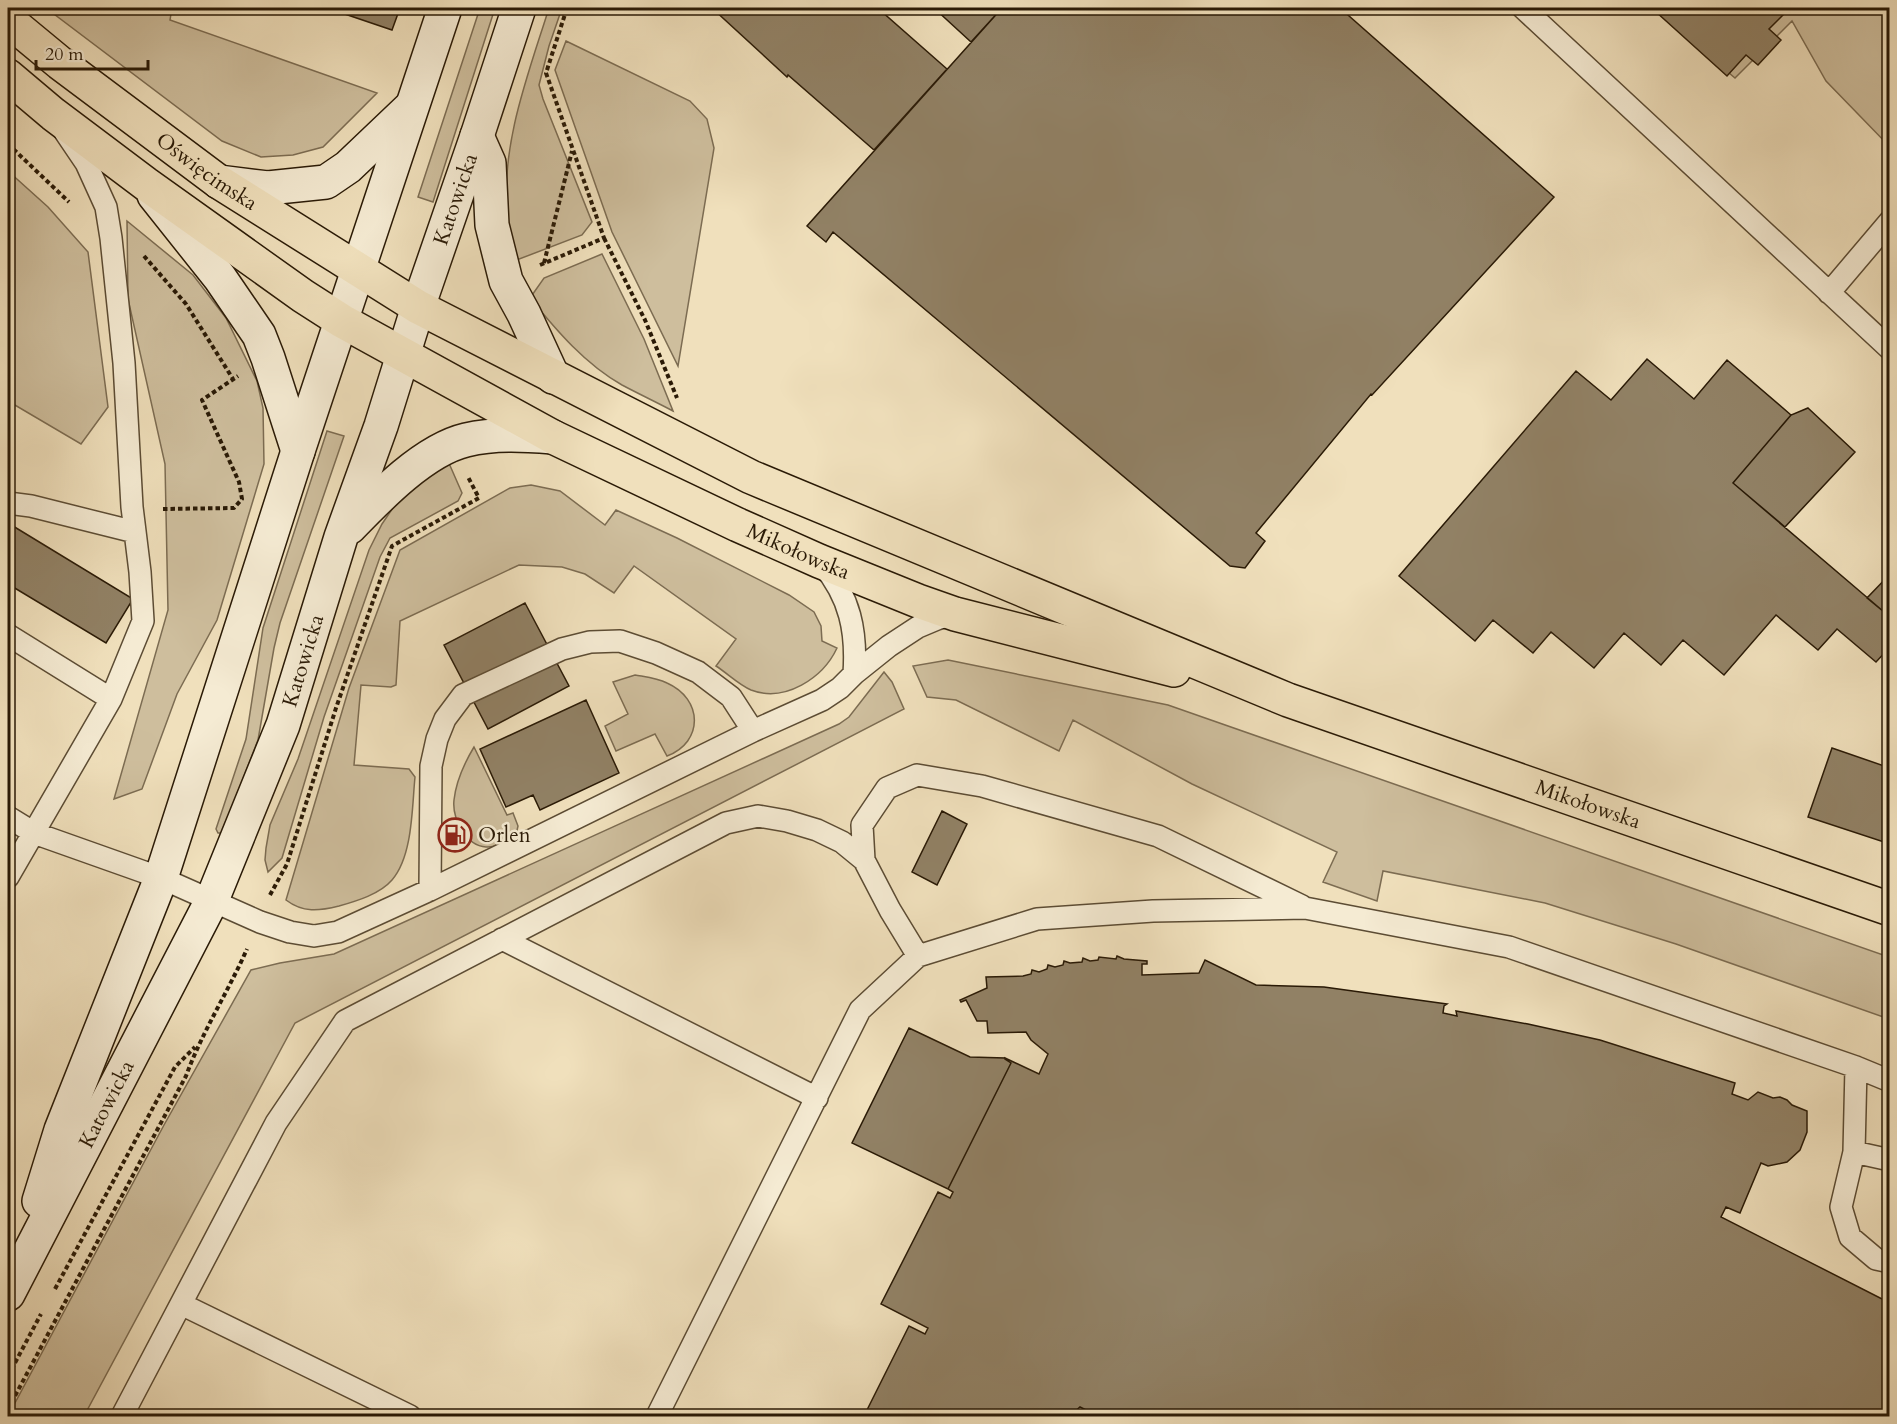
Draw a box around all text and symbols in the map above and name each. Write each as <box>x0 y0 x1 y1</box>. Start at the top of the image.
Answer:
scale bar <box>36 33 148 71</box>
text: 20 m <box>45 42 84 67</box>
street label: Oświęcimska <box>150 125 263 217</box>
street label: Katowicka <box>426 149 484 249</box>
street label: Mikołowska <box>742 516 854 586</box>
street label: Katowicka <box>275 611 331 710</box>
street label: Mikołowska <box>1531 772 1645 836</box>
fuel station icon: Orlen <box>437 817 473 853</box>
place label: Orlen <box>478 821 531 850</box>
street label: Katowicka <box>72 1055 141 1153</box>

